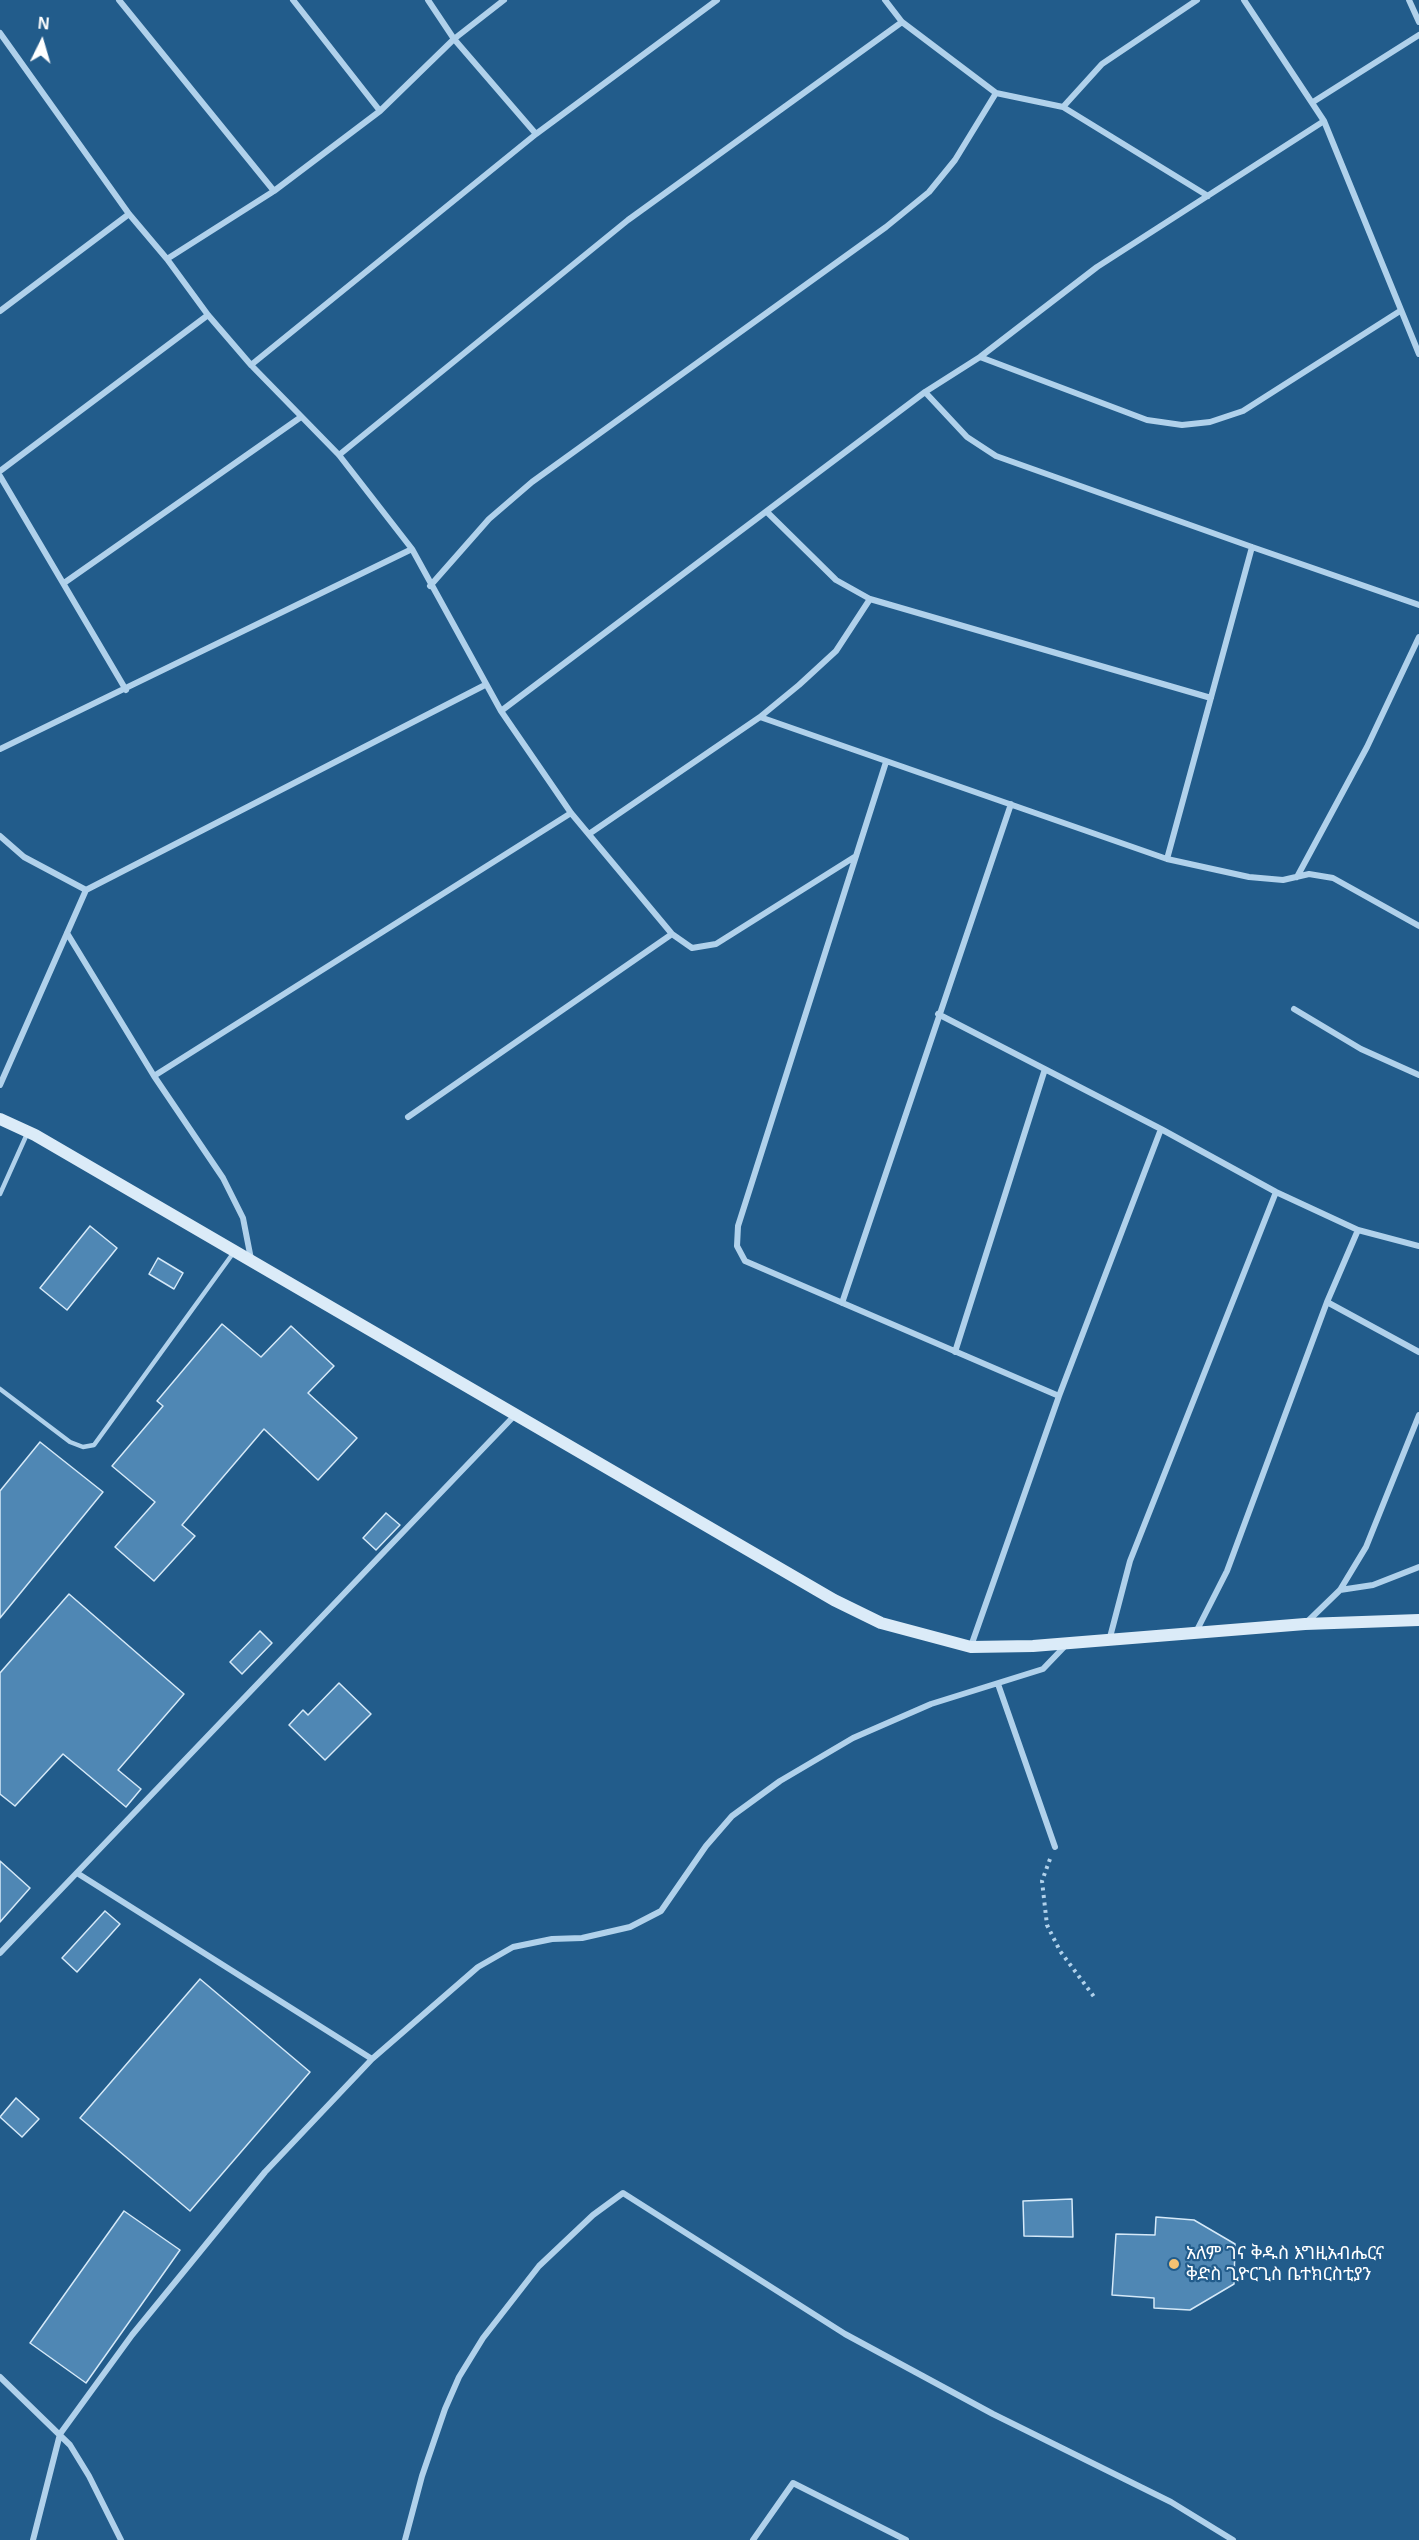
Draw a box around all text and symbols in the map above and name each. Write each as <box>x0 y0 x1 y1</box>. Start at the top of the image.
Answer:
north arrow <box>12 12 72 72</box>
text: N <box>37 15 50 33</box>
place label: አለም ገና ቅዱስ እግዚአብሔርና ቅድስ ጊዮርጊስ ቤተክርስቲያን <box>1186 2243 1384 2286</box>
marker: አለም ገና ቅዱስ እግዚአብሔርና ቅድስ ጊዮርጊስ ቤተክርስቲያን <box>1167 2257 1181 2271</box>

